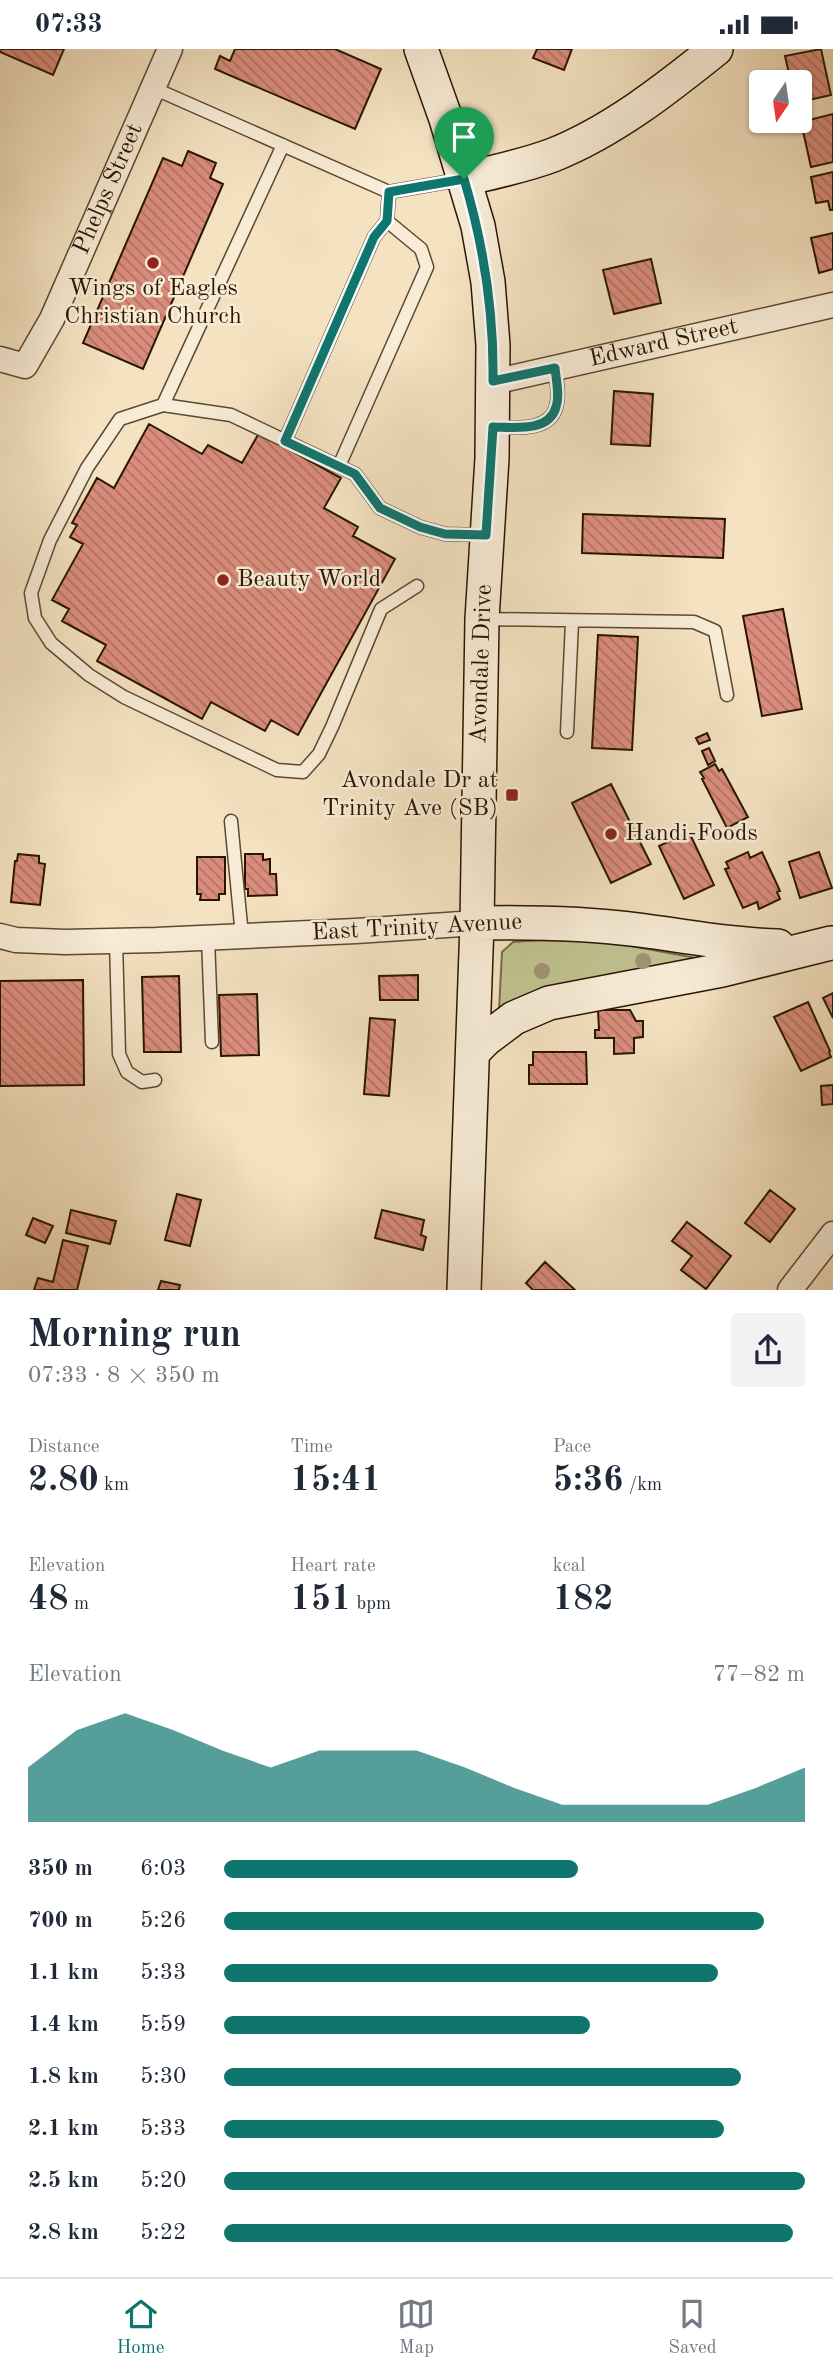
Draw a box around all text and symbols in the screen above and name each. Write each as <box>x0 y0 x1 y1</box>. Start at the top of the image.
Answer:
text: 07:33 <box>35 12 103 38</box>
north arrow <box>749 70 812 133</box>
map controls <box>749 70 812 133</box>
pin <box>434 107 494 179</box>
icon: arrive <box>445 118 483 156</box>
street label: Phelps Street <box>70 120 148 258</box>
marker: Wings of Eagles Christian Church <box>145 255 161 271</box>
place label: Wings of Eagles Christian Church <box>64 277 242 329</box>
street label: Edward Street <box>587 315 740 372</box>
place label: Beauty World <box>237 568 381 592</box>
marker: Beauty World <box>215 572 231 588</box>
street label: Avondale Drive <box>467 584 497 744</box>
place label: Avondale Dr at Trinity Ave (SB) <box>322 769 498 821</box>
marker: Avondale Dr at Trinity Ave (SB) <box>504 787 520 803</box>
place label: Handi-Foods <box>625 822 758 846</box>
marker: Handi-Foods <box>603 826 619 842</box>
street label: East Trinity Avenue <box>311 910 523 946</box>
button: share <box>731 1313 805 1387</box>
text: Morning run <box>28 1317 241 1355</box>
text: 07:33 · 8 × 350 m <box>28 1364 220 1387</box>
text: Distance <box>28 1438 100 1457</box>
text: Time <box>290 1438 333 1457</box>
text: Pace <box>553 1438 591 1457</box>
text: 2.80 <box>28 1463 99 1498</box>
text: 15:41 <box>290 1463 381 1498</box>
text: 5:36 <box>553 1463 623 1498</box>
text: km <box>99 1476 129 1495</box>
text: /km <box>623 1476 662 1495</box>
text: Elevation <box>28 1557 105 1576</box>
text: Heart rate <box>290 1557 376 1576</box>
text: kcal <box>553 1557 585 1576</box>
text: 48 <box>28 1582 69 1617</box>
text: 151 <box>290 1582 351 1617</box>
text: 182 <box>553 1582 614 1617</box>
text: m <box>69 1595 89 1614</box>
text: bpm <box>351 1595 391 1614</box>
text: Elevation <box>28 1663 122 1686</box>
text: 77–82 m <box>713 1663 805 1686</box>
text: 350 m <box>28 1857 93 1880</box>
text: 6:03 <box>140 1857 186 1880</box>
text: 700 m <box>28 1909 93 1932</box>
text: 5:26 <box>140 1909 186 1932</box>
text: 1.1 km <box>28 1961 99 1984</box>
text: 5:33 <box>140 1961 186 1984</box>
text: 1.4 km <box>28 2013 99 2036</box>
text: 5:59 <box>140 2013 186 2036</box>
text: 1.8 km <box>28 2065 99 2088</box>
text: 5:30 <box>140 2065 186 2088</box>
text: 2.1 km <box>28 2117 99 2140</box>
text: 5:33 <box>140 2117 186 2140</box>
text: 2.5 km <box>28 2169 99 2192</box>
text: 5:20 <box>140 2169 186 2192</box>
text: 2.8 km <box>28 2221 99 2244</box>
text: 5:22 <box>140 2221 186 2244</box>
tab: Home <box>116 2295 165 2360</box>
tab: Map <box>397 2295 435 2360</box>
tab: Saved <box>668 2295 717 2360</box>

